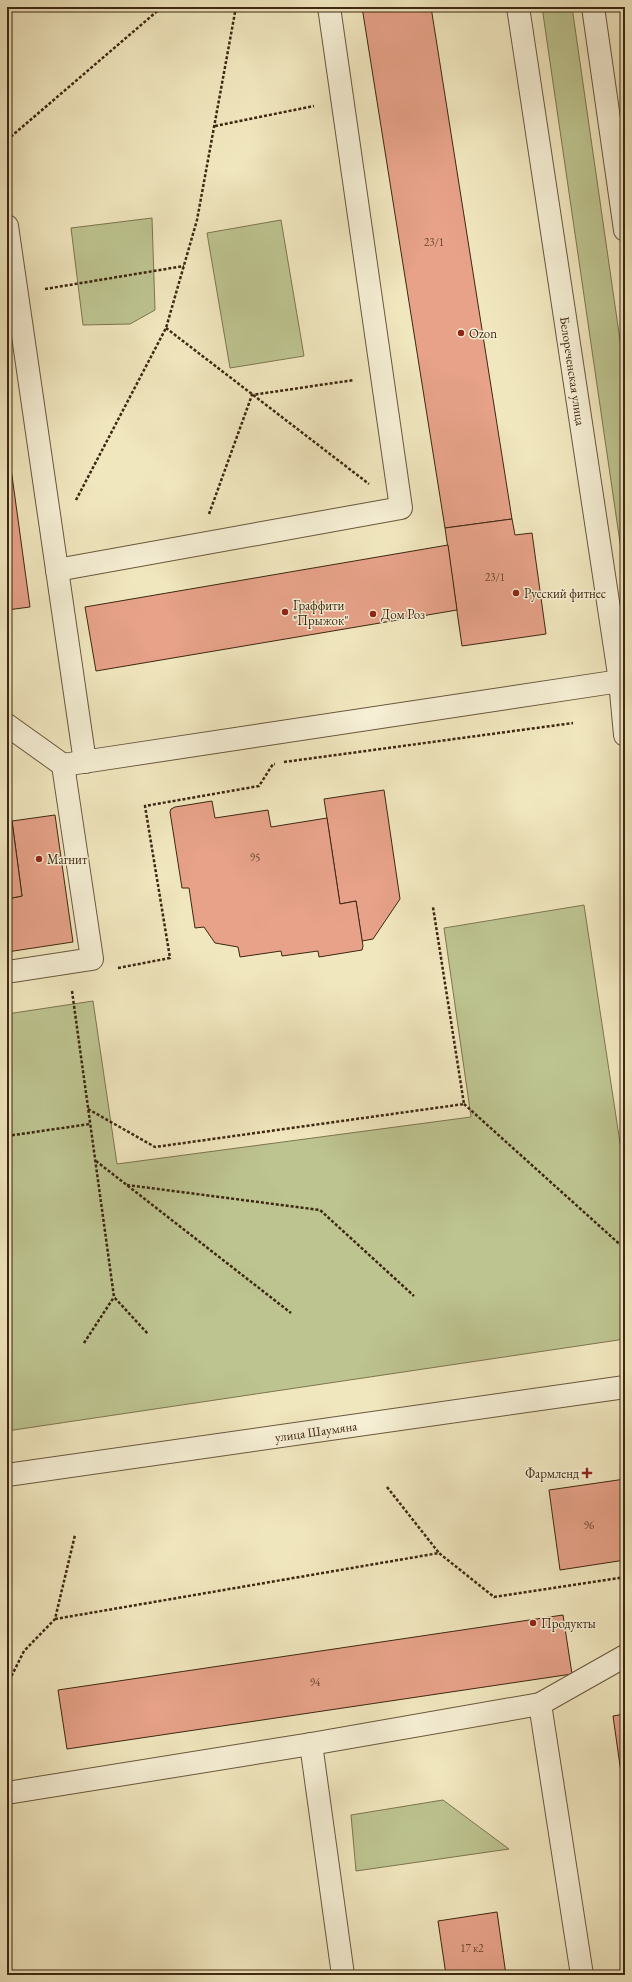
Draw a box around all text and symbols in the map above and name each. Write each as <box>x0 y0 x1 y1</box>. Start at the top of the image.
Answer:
house number: 23/1 <box>424 235 444 249</box>
street label: Белореченская улица <box>556 315 589 427</box>
place label: Ozon <box>469 325 497 342</box>
marker: Ozon <box>456 328 466 338</box>
house number: 23/1 <box>485 570 505 584</box>
place label: Русский фитнес <box>524 585 606 602</box>
marker: Русский фитнес <box>511 588 521 598</box>
place label: Граффити "Прыжок" <box>293 597 349 629</box>
place label: Дом Роз <box>381 606 425 623</box>
marker: Граффити "Прыжок" <box>280 607 290 617</box>
marker: Дом Роз <box>368 609 378 619</box>
house number: 95 <box>250 850 260 864</box>
place label: Магнит <box>47 851 88 868</box>
marker: Магнит <box>34 854 44 864</box>
street label: улица Шаумяна <box>274 1417 359 1446</box>
place label: Фармленд <box>525 1465 579 1482</box>
marker: Фармленд <box>582 1468 592 1478</box>
house number: 96 <box>584 1518 595 1532</box>
place label: Продукты <box>541 1615 596 1632</box>
marker: Продукты <box>528 1618 538 1628</box>
house number: 94 <box>310 1675 321 1689</box>
house number: 17 к2 <box>460 1941 484 1955</box>

